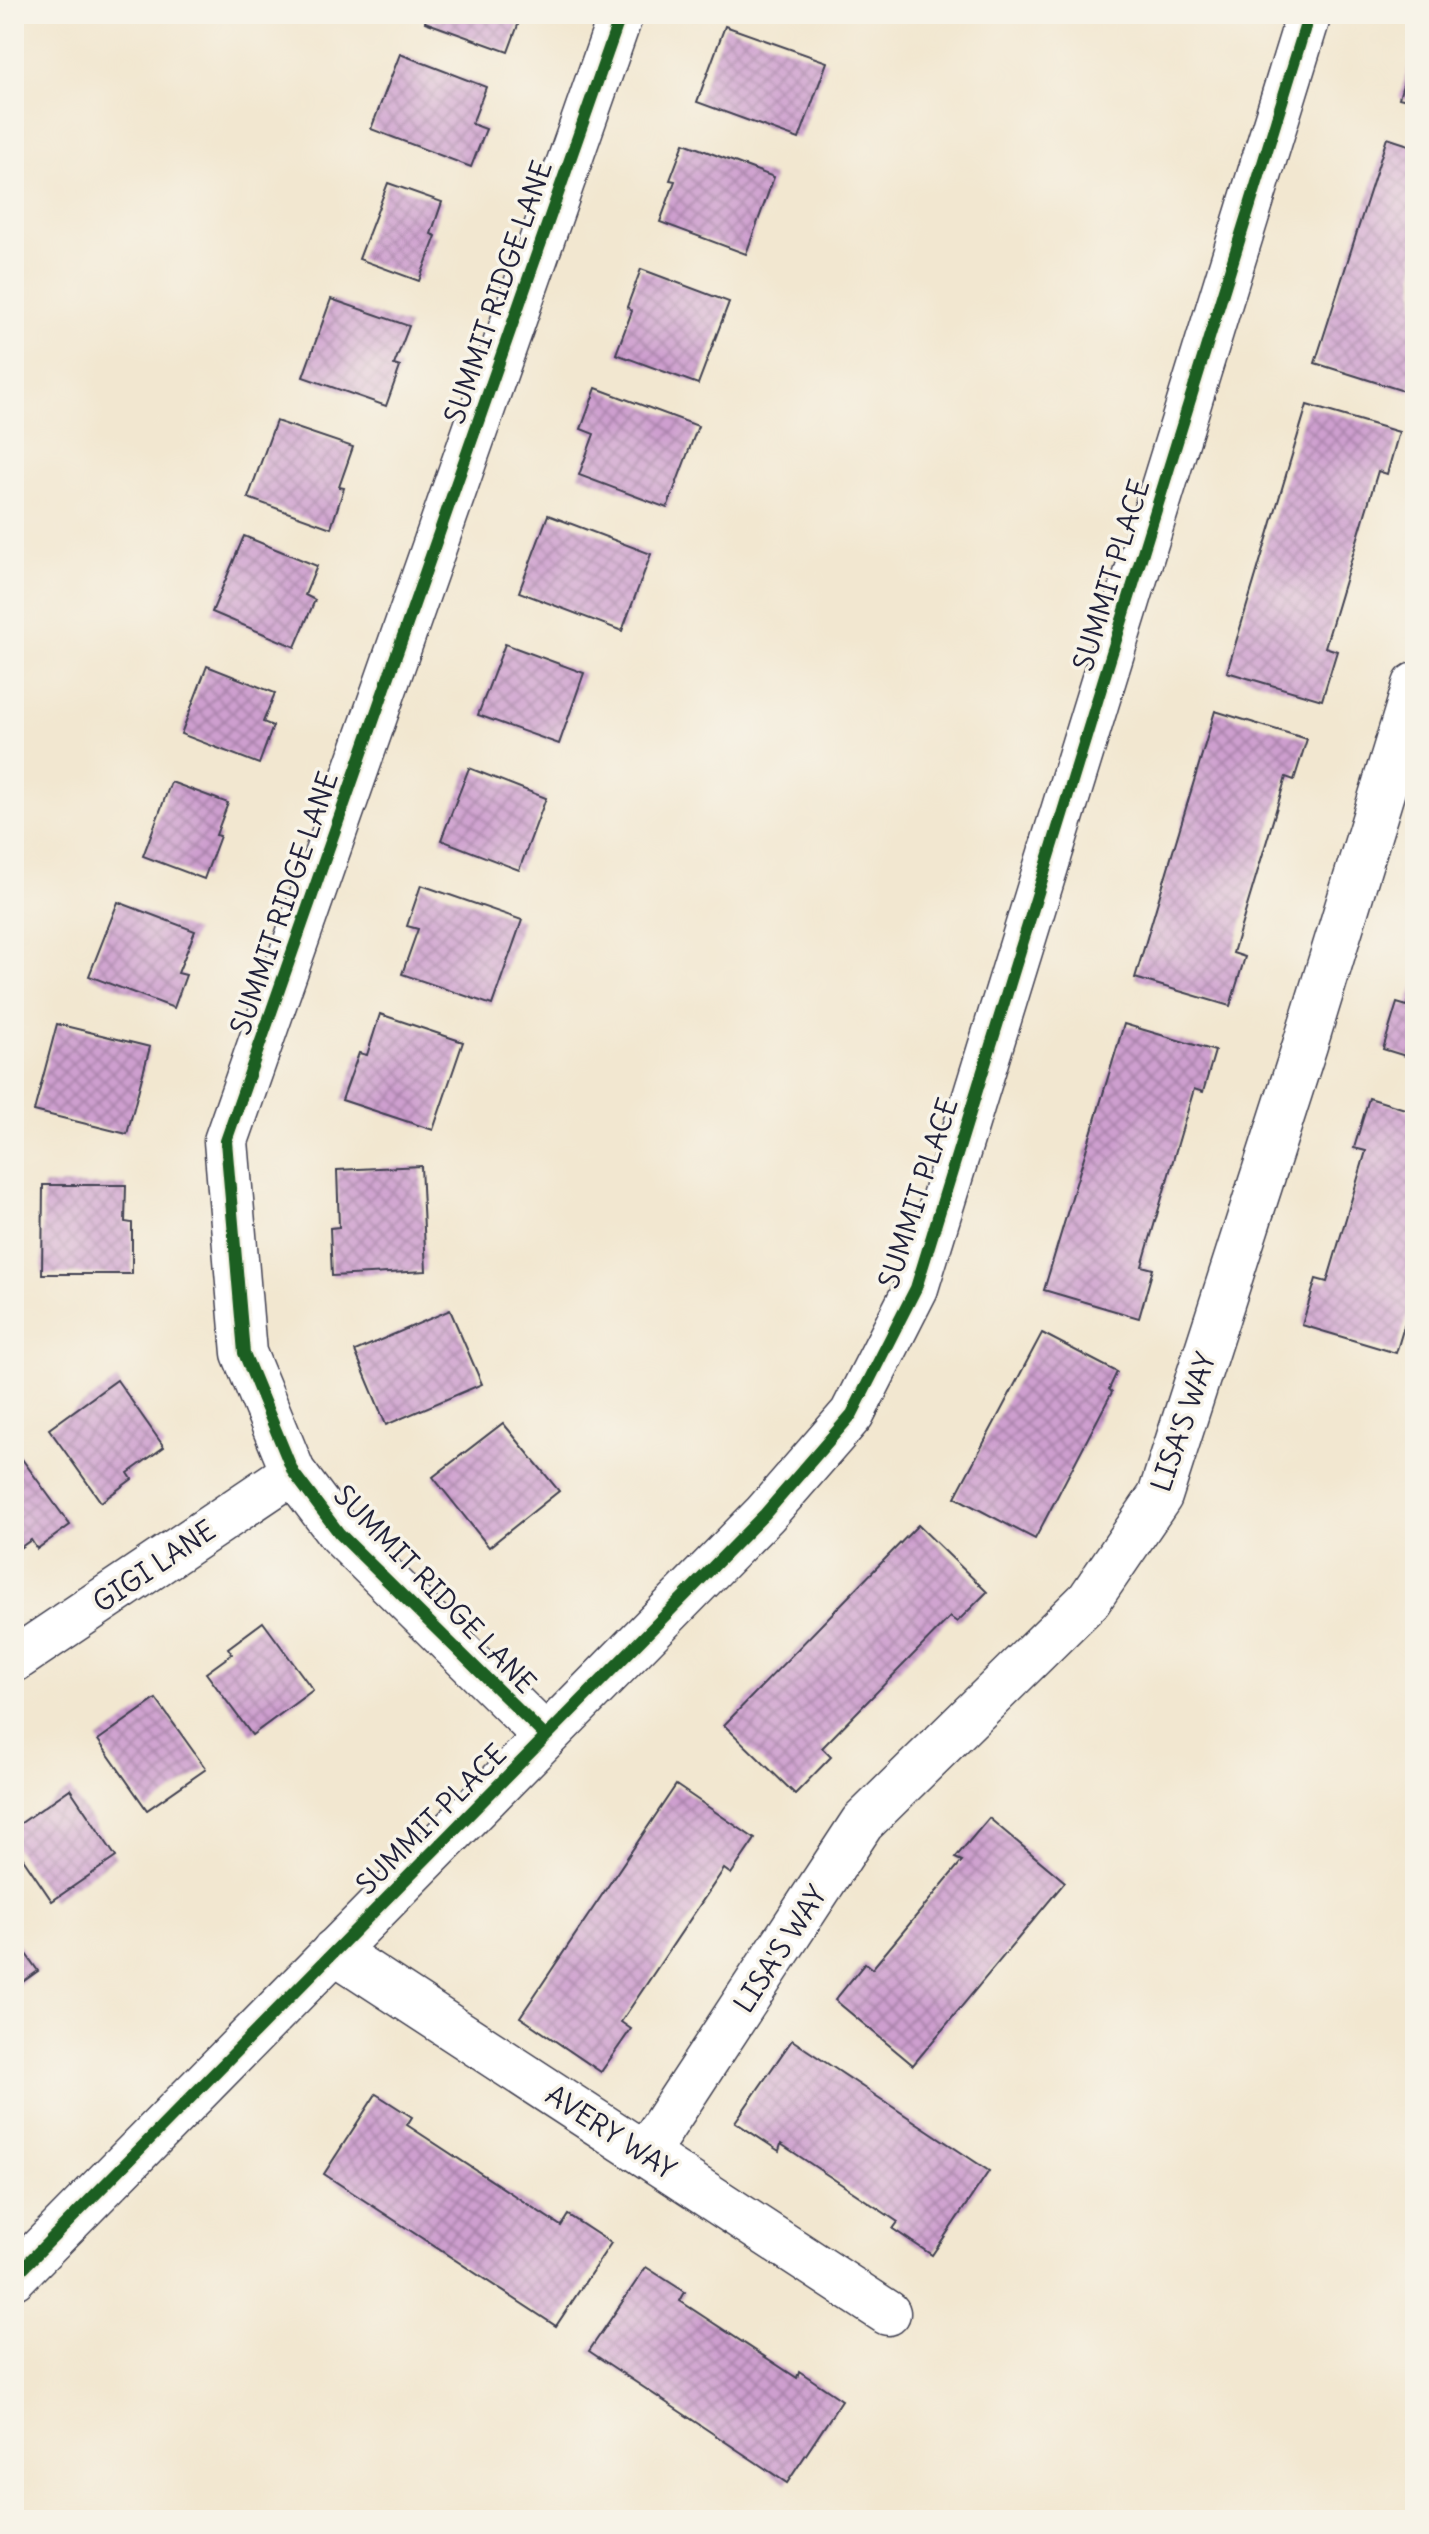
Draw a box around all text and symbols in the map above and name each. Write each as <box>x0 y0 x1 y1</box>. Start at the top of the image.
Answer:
street label: SUMMIT RIDGE LANE <box>436 156 560 428</box>
street label: SUMMIT PLACE <box>1065 475 1157 675</box>
street label: SUMMIT RIDGE LANE <box>222 767 346 1039</box>
street label: SUMMIT PLACE <box>870 1093 966 1293</box>
street label: LISA'S WAY <box>1142 1347 1224 1496</box>
street label: SUMMIT RIDGE LANE <box>326 1477 544 1701</box>
street label: GIGI LANE <box>86 1512 222 1620</box>
street label: SUMMIT PLACE <box>348 1736 514 1902</box>
street label: LISA'S WAY <box>726 1878 835 2019</box>
street label: AVERY WAY <box>539 2077 683 2188</box>

